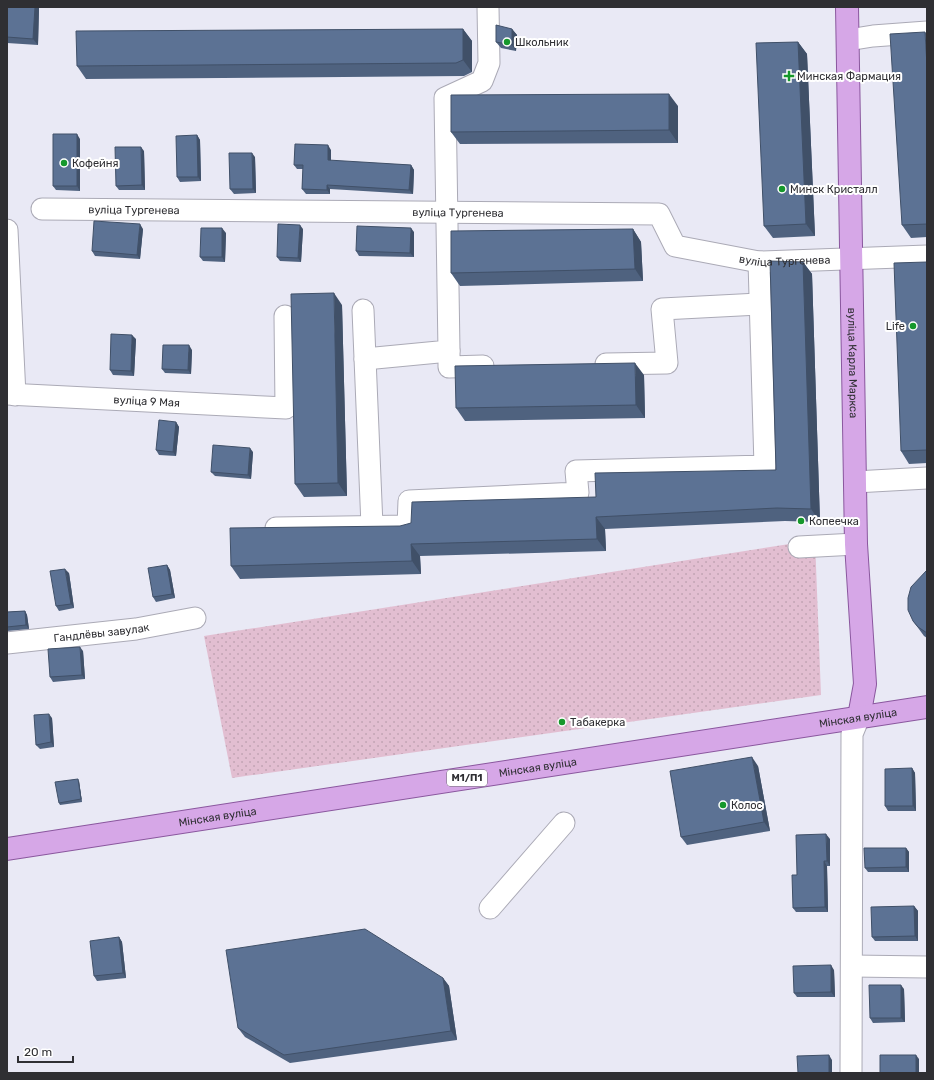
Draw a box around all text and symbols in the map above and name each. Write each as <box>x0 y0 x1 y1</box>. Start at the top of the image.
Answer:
place label: Школьник <box>515 36 569 49</box>
marker: Школьник <box>502 37 512 47</box>
place label: Минская Фармация <box>797 70 901 83</box>
marker: Минская Фармация <box>784 71 794 81</box>
place label: Кофейня <box>72 157 118 170</box>
marker: Кофейня <box>59 158 69 168</box>
place label: Минск Кристалл <box>790 183 878 196</box>
marker: Минск Кристалл <box>777 184 787 194</box>
street label: вуліца Тургенева <box>88 203 180 217</box>
street label: вуліца Тургенева <box>412 206 504 219</box>
street label: вуліца Тургенева <box>738 252 831 269</box>
street label: вуліца Карла Маркса <box>846 308 860 418</box>
place label: Life <box>886 320 905 333</box>
marker: Life <box>908 321 918 331</box>
street label: вуліца 9 Мая <box>113 393 180 409</box>
place label: Копеечка <box>809 515 859 528</box>
marker: Копеечка <box>796 516 806 526</box>
street label: Гандлёвы завулак <box>53 620 150 644</box>
street label: Мінская вуліца <box>818 705 898 730</box>
place label: Табакерка <box>570 716 625 729</box>
marker: Табакерка <box>557 717 567 727</box>
street label: Мінская вуліца <box>498 755 578 780</box>
road number: М1/П1 <box>447 770 487 786</box>
place label: Колос <box>731 799 763 812</box>
marker: Колос <box>718 800 728 810</box>
street label: Мінская вуліца <box>178 804 257 829</box>
scale bar <box>18 1038 73 1064</box>
text: 20 m <box>24 1045 52 1059</box>

